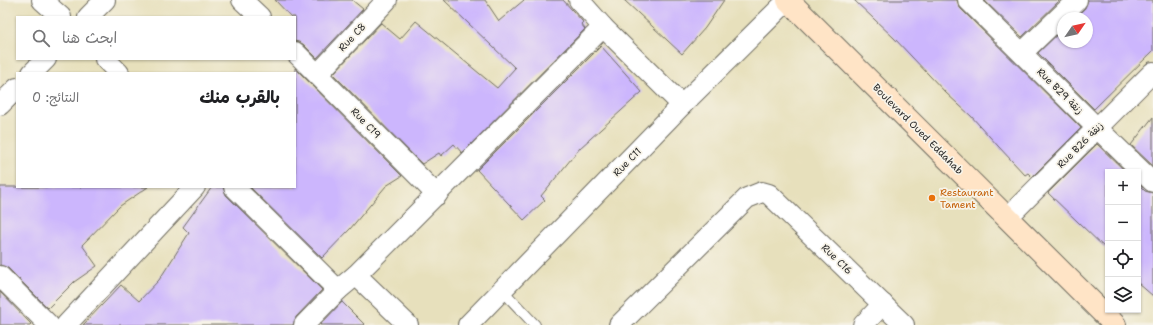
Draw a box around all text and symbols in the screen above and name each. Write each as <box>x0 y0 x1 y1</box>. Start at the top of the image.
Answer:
north arrow <box>1057 12 1093 48</box>
search box <box>16 16 296 60</box>
street label: Rue C8 <box>336 20 368 54</box>
icon: search <box>30 27 52 49</box>
text: ابحث هنا <box>62 28 117 48</box>
street label: Rue B29 زنقة <box>1034 65 1086 117</box>
street label: Boulevard Oued Eddahab <box>870 81 966 177</box>
text: بالقرب منك <box>200 86 280 108</box>
text: النتائج: 0 <box>32 89 79 106</box>
street label: Rue C19 <box>348 105 384 141</box>
street label: Rue B26 زنقة <box>1054 119 1106 171</box>
street label: Rue C11 <box>610 145 644 179</box>
map controls <box>1105 169 1141 313</box>
button: + <box>1105 169 1141 205</box>
place label: Restaurant Tament <box>940 186 994 211</box>
marker: Restaurant Tament <box>927 193 937 203</box>
button: − <box>1105 205 1141 241</box>
street label: Rue C16 <box>819 241 855 277</box>
button: locate <box>1105 241 1141 277</box>
button: layers <box>1105 277 1141 313</box>

